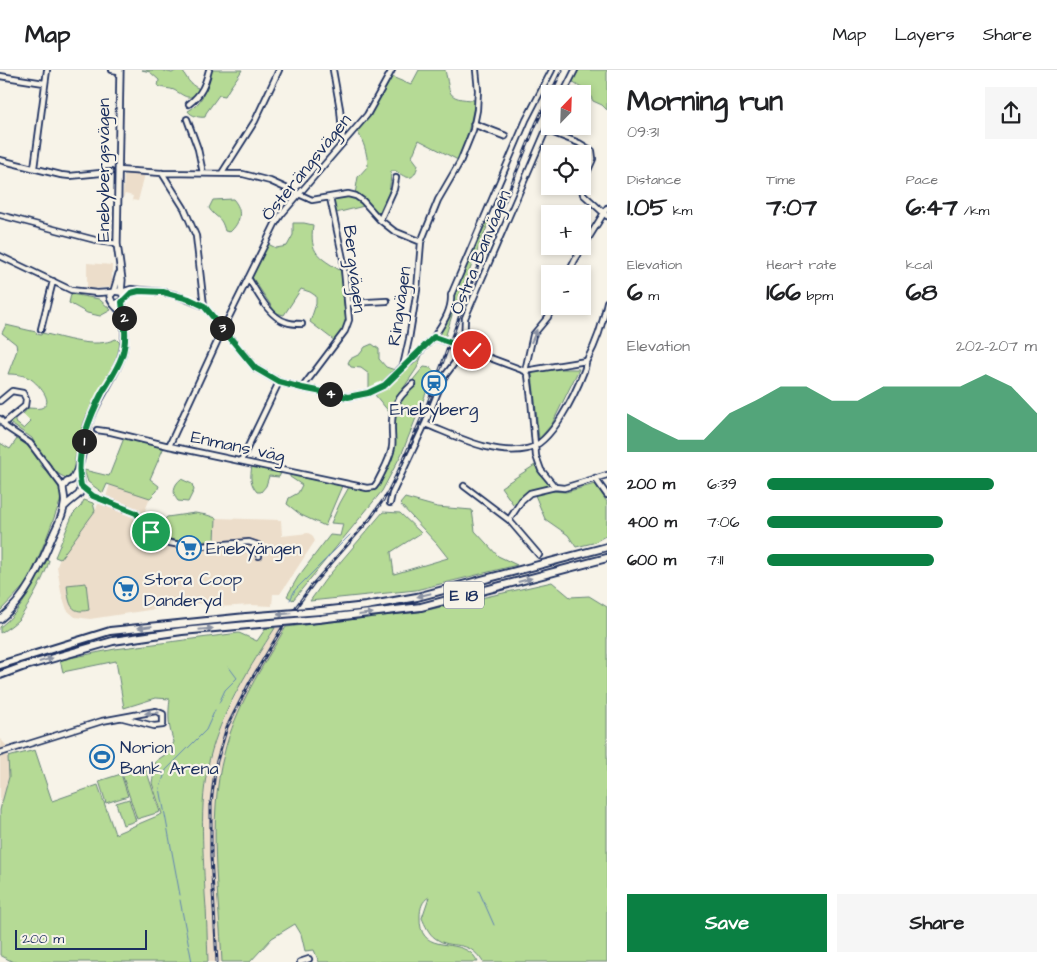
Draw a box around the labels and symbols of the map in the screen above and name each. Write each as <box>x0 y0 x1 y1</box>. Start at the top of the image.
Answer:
north arrow <box>541 85 591 135</box>
street label: Enebybergsvägen <box>91 98 117 242</box>
street label: Österängsvägen <box>255 109 358 227</box>
street label: Östra Banvägen <box>444 186 518 319</box>
street label: Bergvägen <box>336 224 372 315</box>
street label: Ringvägen <box>382 265 418 348</box>
pin: 2 <box>112 306 136 330</box>
pin: 3 <box>210 316 234 340</box>
pin <box>451 329 493 371</box>
one-way arrow <box>529 329 538 344</box>
station icon: Enebyberg <box>421 370 447 396</box>
pin: 4 <box>318 382 342 406</box>
place label: Enebyberg <box>390 397 478 423</box>
street label: Enmans väg <box>188 424 287 470</box>
pin: 1 <box>72 428 96 454</box>
pin <box>130 511 172 553</box>
supermarket icon: Enebyängen <box>176 535 202 561</box>
place label: Enebyängen <box>206 536 302 562</box>
place label: Stora Coop Danderyd <box>144 567 242 614</box>
one-way arrow <box>517 575 532 583</box>
supermarket icon: Stora Coop Danderyd <box>113 576 139 602</box>
road number: E 18 <box>444 582 484 608</box>
one-way arrow <box>417 591 432 599</box>
one-way arrow <box>276 610 292 618</box>
one-way arrow <box>359 610 375 618</box>
one-way arrow <box>137 623 153 631</box>
one-way arrow <box>198 625 214 633</box>
one-way arrow <box>39 655 54 663</box>
one-way arrow <box>143 710 159 718</box>
place label: Norion Bank Arena <box>120 735 219 781</box>
sports icon: Norion Bank Arena <box>89 744 115 770</box>
scale bar <box>15 927 148 950</box>

